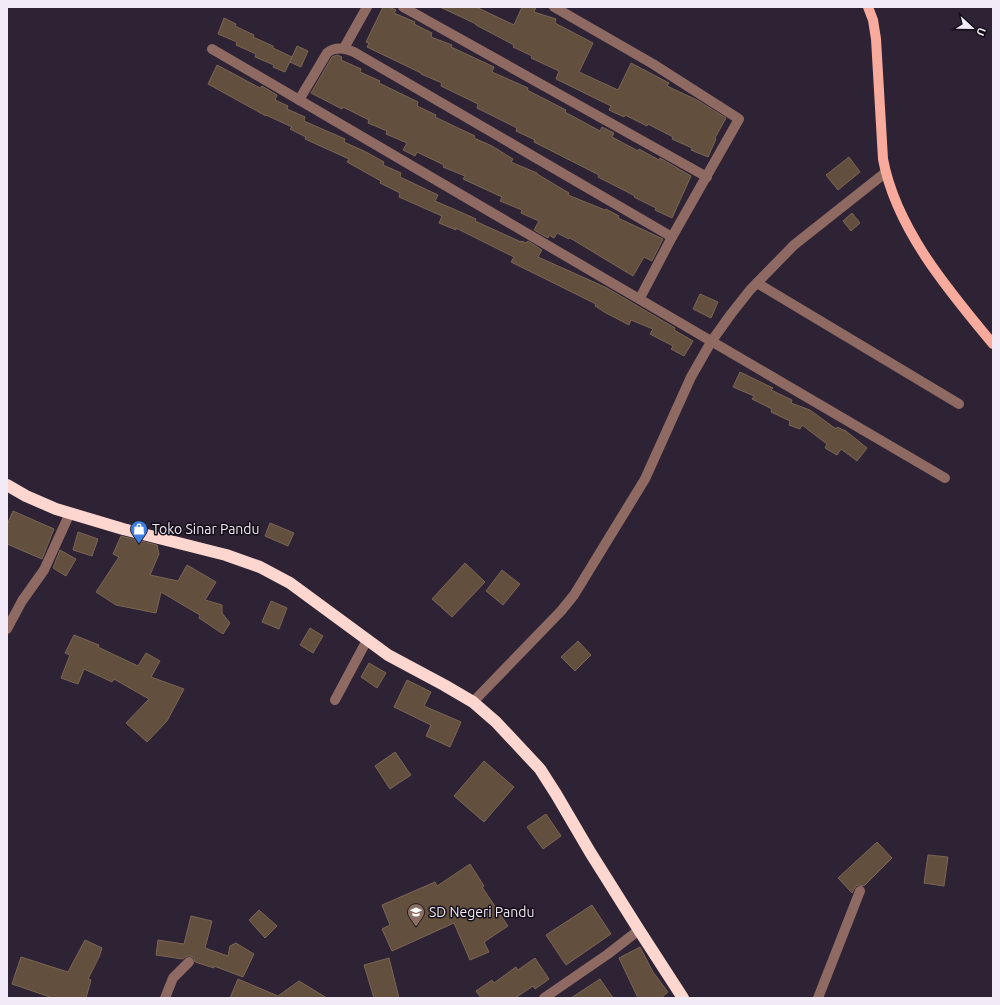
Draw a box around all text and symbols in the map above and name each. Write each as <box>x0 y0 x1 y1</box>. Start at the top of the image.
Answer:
north arrow <box>952 8 992 48</box>
text: U <box>974 26 988 38</box>
shop icon: Toko Sinar Pandu <box>129 519 149 544</box>
place label: Toko Sinar Pandu <box>152 521 260 537</box>
school or university icon: SD Negeri Pandu <box>406 902 426 927</box>
place label: SD Negeri Pandu <box>429 904 534 920</box>

